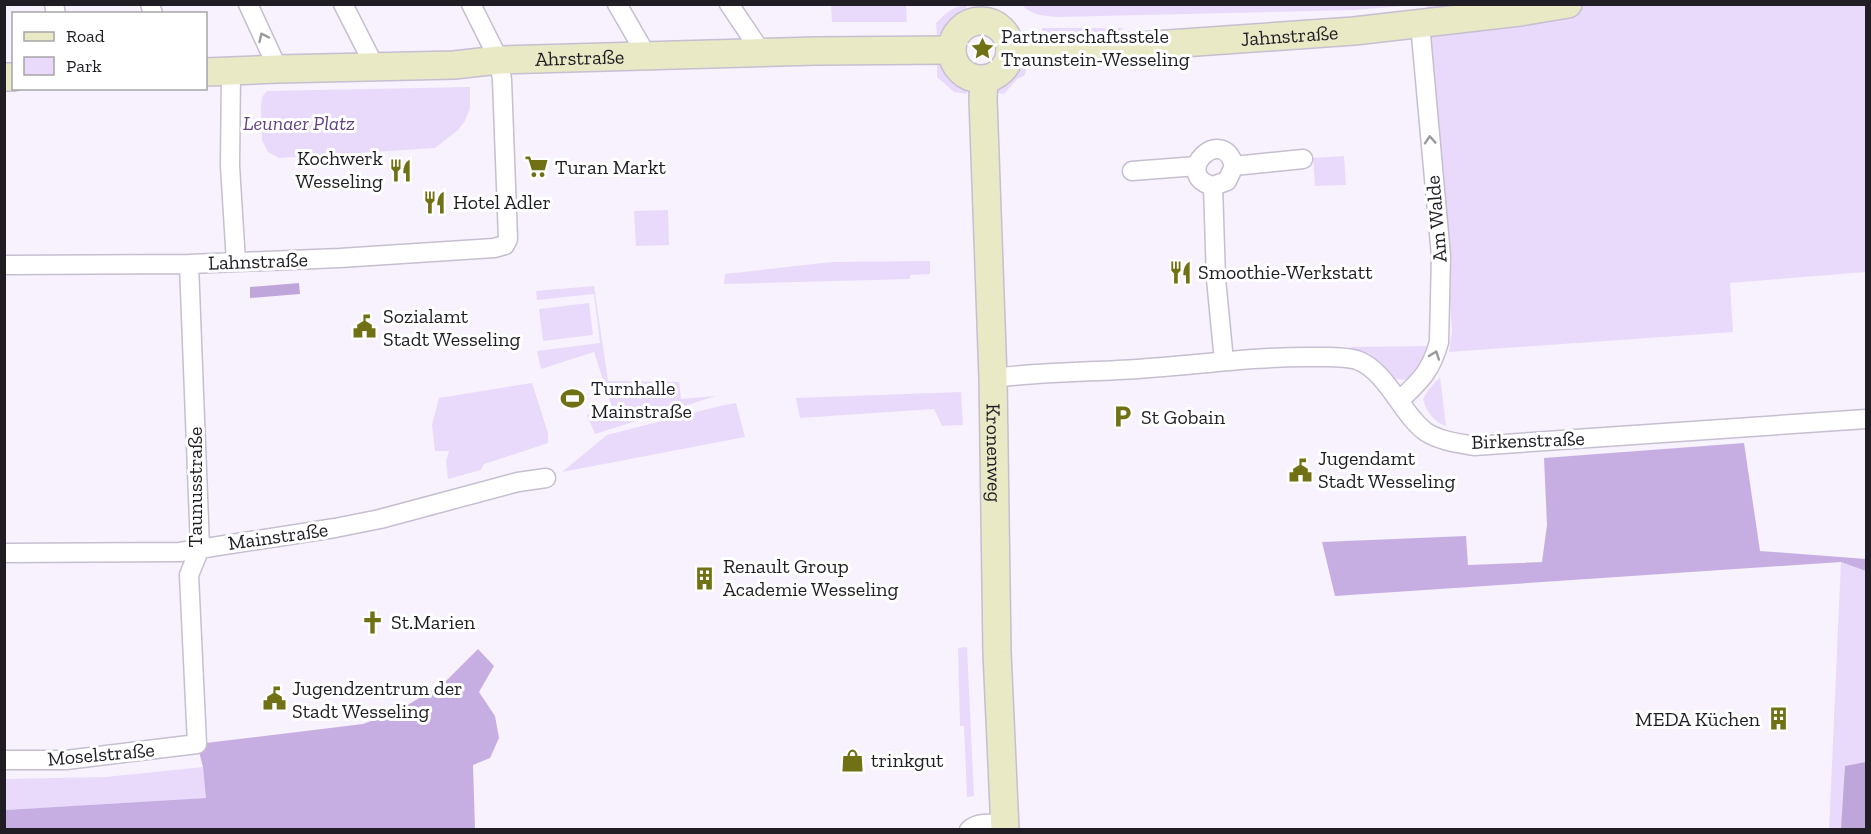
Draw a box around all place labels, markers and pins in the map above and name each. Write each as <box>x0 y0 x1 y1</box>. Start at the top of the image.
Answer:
place label: Partnerschaftsstele Traunstein-Wesseling <box>1001 24 1190 71</box>
place icon: Partnerschaftsstele Traunstein-Wesseling <box>970 35 996 61</box>
place label: Kochwerk Wesseling <box>296 146 384 193</box>
supermarket icon: Turan Markt <box>524 154 550 180</box>
place label: Turan Markt <box>555 155 666 179</box>
restaurant icon: Kochwerk Wesseling <box>388 157 414 183</box>
restaurant icon: Hotel Adler <box>422 189 448 215</box>
place label: Hotel Adler <box>453 190 551 214</box>
restaurant icon: Smoothie-Werkstatt <box>1167 259 1193 285</box>
place label: Smoothie-Werkstatt <box>1198 260 1373 284</box>
place label: Sozialamt Stadt Wesseling <box>383 304 520 351</box>
public building icon: Sozialamt Stadt Wesseling <box>352 314 378 340</box>
place label: Turnhalle Mainstraße <box>591 376 692 423</box>
sports icon: Turnhalle Mainstraße <box>560 386 586 412</box>
parking icon: St Gobain <box>1110 404 1136 430</box>
place label: St Gobain <box>1141 405 1226 429</box>
place label: Jugendamt Stadt Wesseling <box>1318 446 1455 493</box>
public building icon: Jugendamt Stadt Wesseling <box>1287 457 1313 483</box>
place label: Renault Group Academie Wesseling <box>723 554 899 601</box>
building icon: Renault Group Academie Wesseling <box>692 565 718 591</box>
church icon: St.Marien <box>360 609 386 635</box>
place label: St.Marien <box>391 610 476 634</box>
place label: Jugendzentrum der Stadt Wesseling <box>292 676 463 723</box>
public building icon: Jugendzentrum der Stadt Wesseling <box>261 686 287 712</box>
building icon: MEDA Küchen <box>1765 706 1791 732</box>
place label: MEDA Küchen <box>1635 707 1761 731</box>
shop icon: trinkgut <box>840 747 866 773</box>
place label: trinkgut <box>871 748 944 772</box>

